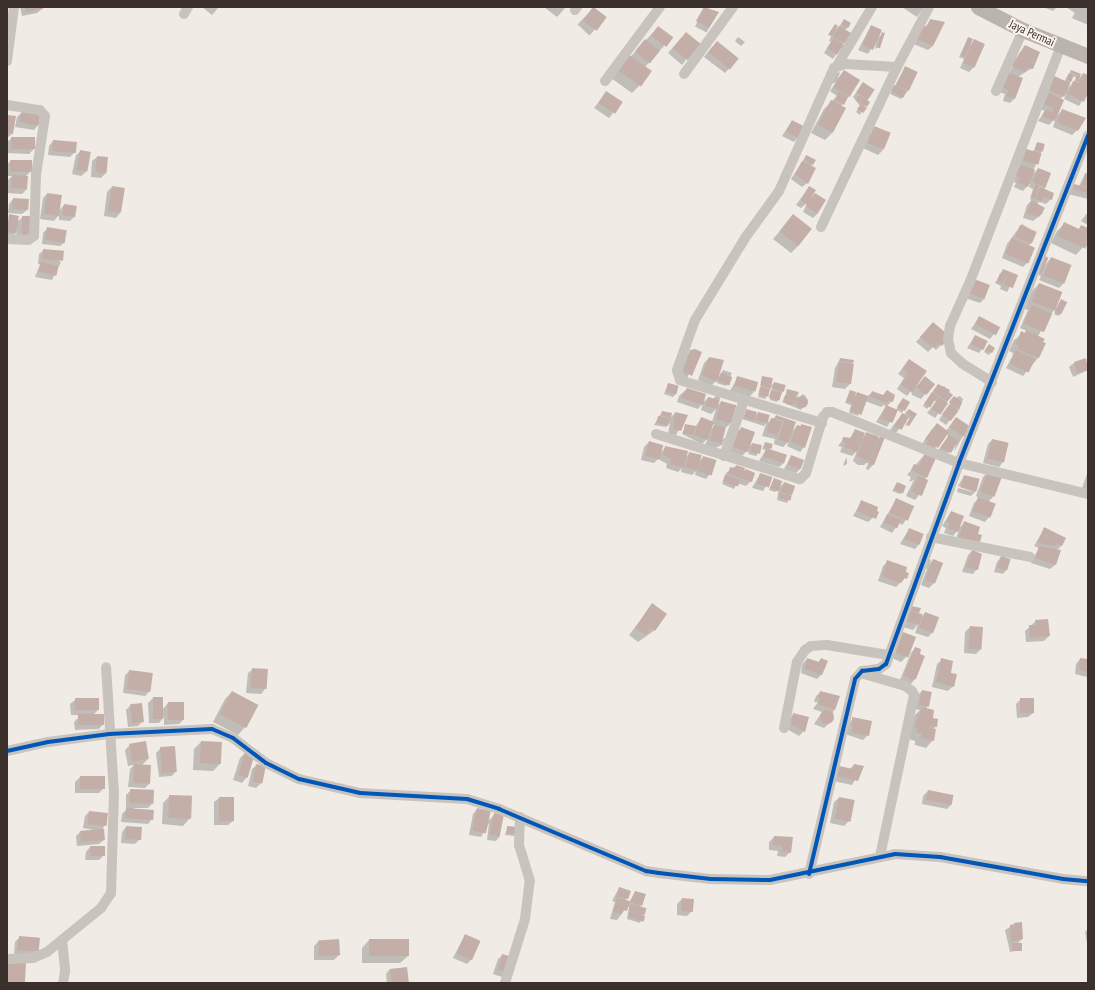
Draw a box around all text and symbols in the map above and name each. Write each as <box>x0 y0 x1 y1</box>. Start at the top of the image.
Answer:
street label: Jaya Permai <box>1007 17 1057 49</box>

